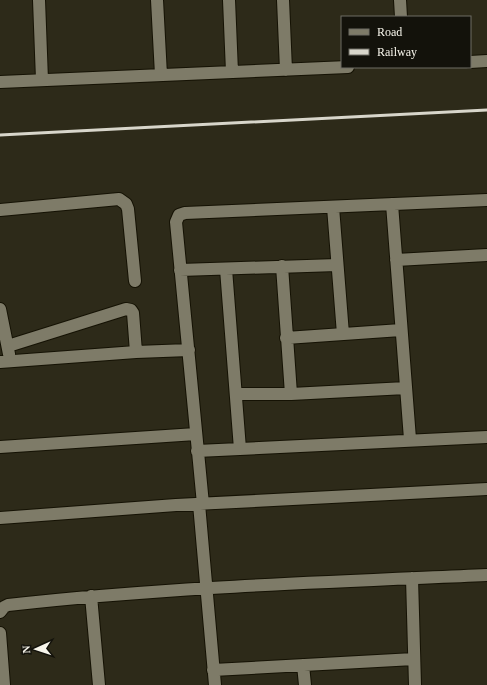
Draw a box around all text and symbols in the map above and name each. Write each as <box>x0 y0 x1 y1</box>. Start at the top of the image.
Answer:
legend <box>341 16 471 68</box>
text: Road <box>377 25 402 39</box>
text: Railway <box>377 45 417 59</box>
north arrow <box>16 629 56 669</box>
text: N <box>20 645 32 654</box>

